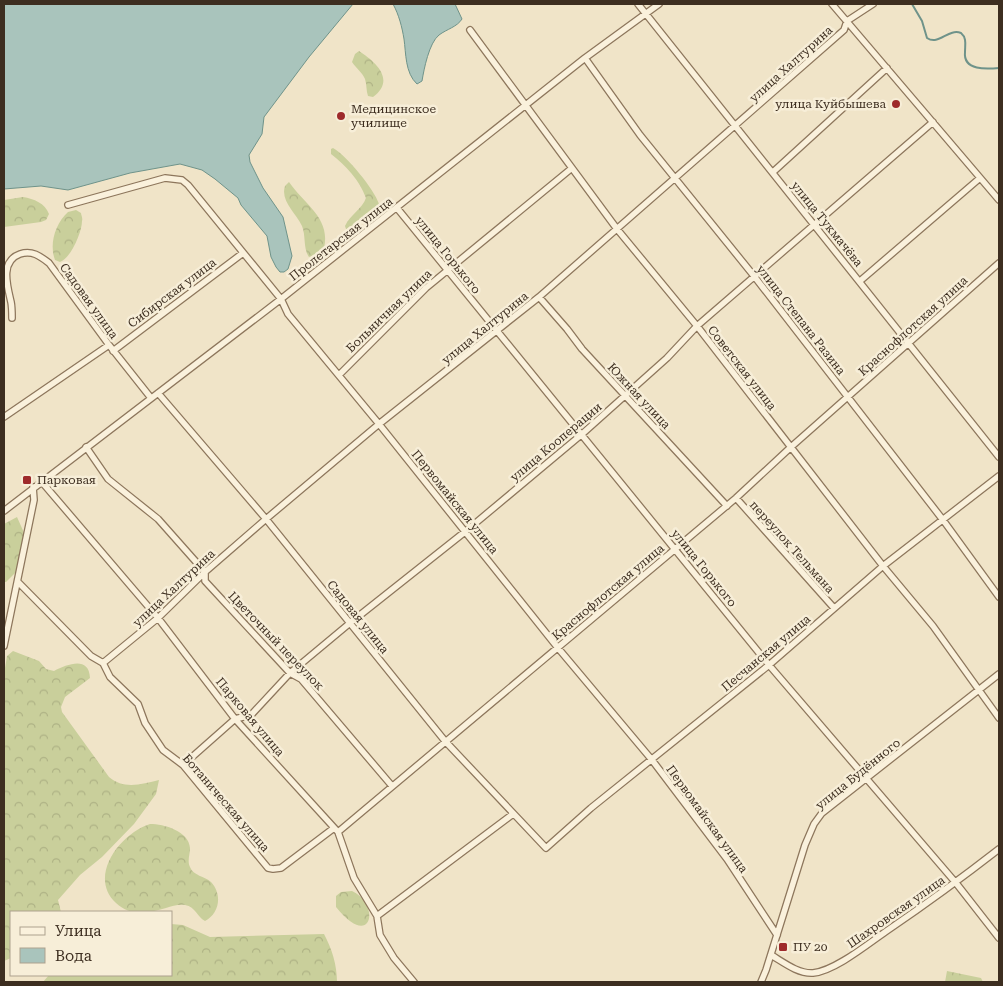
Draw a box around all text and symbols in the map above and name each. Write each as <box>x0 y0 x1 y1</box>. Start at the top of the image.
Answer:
street label: улица Халтурина <box>747 23 836 105</box>
place label: улица Куйбышева <box>775 97 886 111</box>
marker: улица Куйбышева <box>890 98 902 110</box>
place label: Медицинское училище <box>351 102 436 130</box>
marker: Медицинское училище <box>335 110 347 122</box>
street label: улица Тукмачёва <box>788 179 866 270</box>
street label: Пролетарская улица <box>287 194 396 284</box>
street label: улица Горького <box>413 214 483 296</box>
street label: Сибирская улица <box>125 255 219 331</box>
street label: Садовая улица <box>57 261 121 342</box>
street label: улица Степана Разина <box>754 262 849 378</box>
street label: Больничная улица <box>343 266 435 355</box>
street label: Краснофлотская улица <box>856 273 971 379</box>
street label: улица Халтурина <box>439 289 531 367</box>
street label: Советская улица <box>705 323 780 413</box>
street label: Южная улица <box>605 360 673 432</box>
street label: улица Кооперации <box>507 400 605 484</box>
street label: Первомайская улица <box>409 447 502 557</box>
place label: Парковая <box>37 473 96 487</box>
marker: Парковая <box>21 474 33 486</box>
street label: переулок Тельмана <box>747 498 837 596</box>
street label: улица Горького <box>669 527 739 609</box>
street label: Краснофлотская улица <box>549 541 667 643</box>
street label: улица Халтурина <box>130 546 218 630</box>
street label: Садовая улица <box>324 578 392 657</box>
street label: Цветочный переулок <box>225 589 327 693</box>
street label: Песчанская улица <box>719 611 814 694</box>
street label: Парковая улица <box>213 675 287 760</box>
street label: улица Будённого <box>813 736 903 812</box>
street label: Ботаническая улица <box>180 751 273 855</box>
street label: Первомайская улица <box>663 762 751 876</box>
street label: Шахровская улица <box>844 873 948 951</box>
legend <box>10 911 172 976</box>
text: Улица <box>55 922 101 940</box>
place label: ПУ 20 <box>793 940 828 954</box>
marker: ПУ 20 <box>777 941 789 953</box>
text: Вода <box>55 947 92 965</box>

